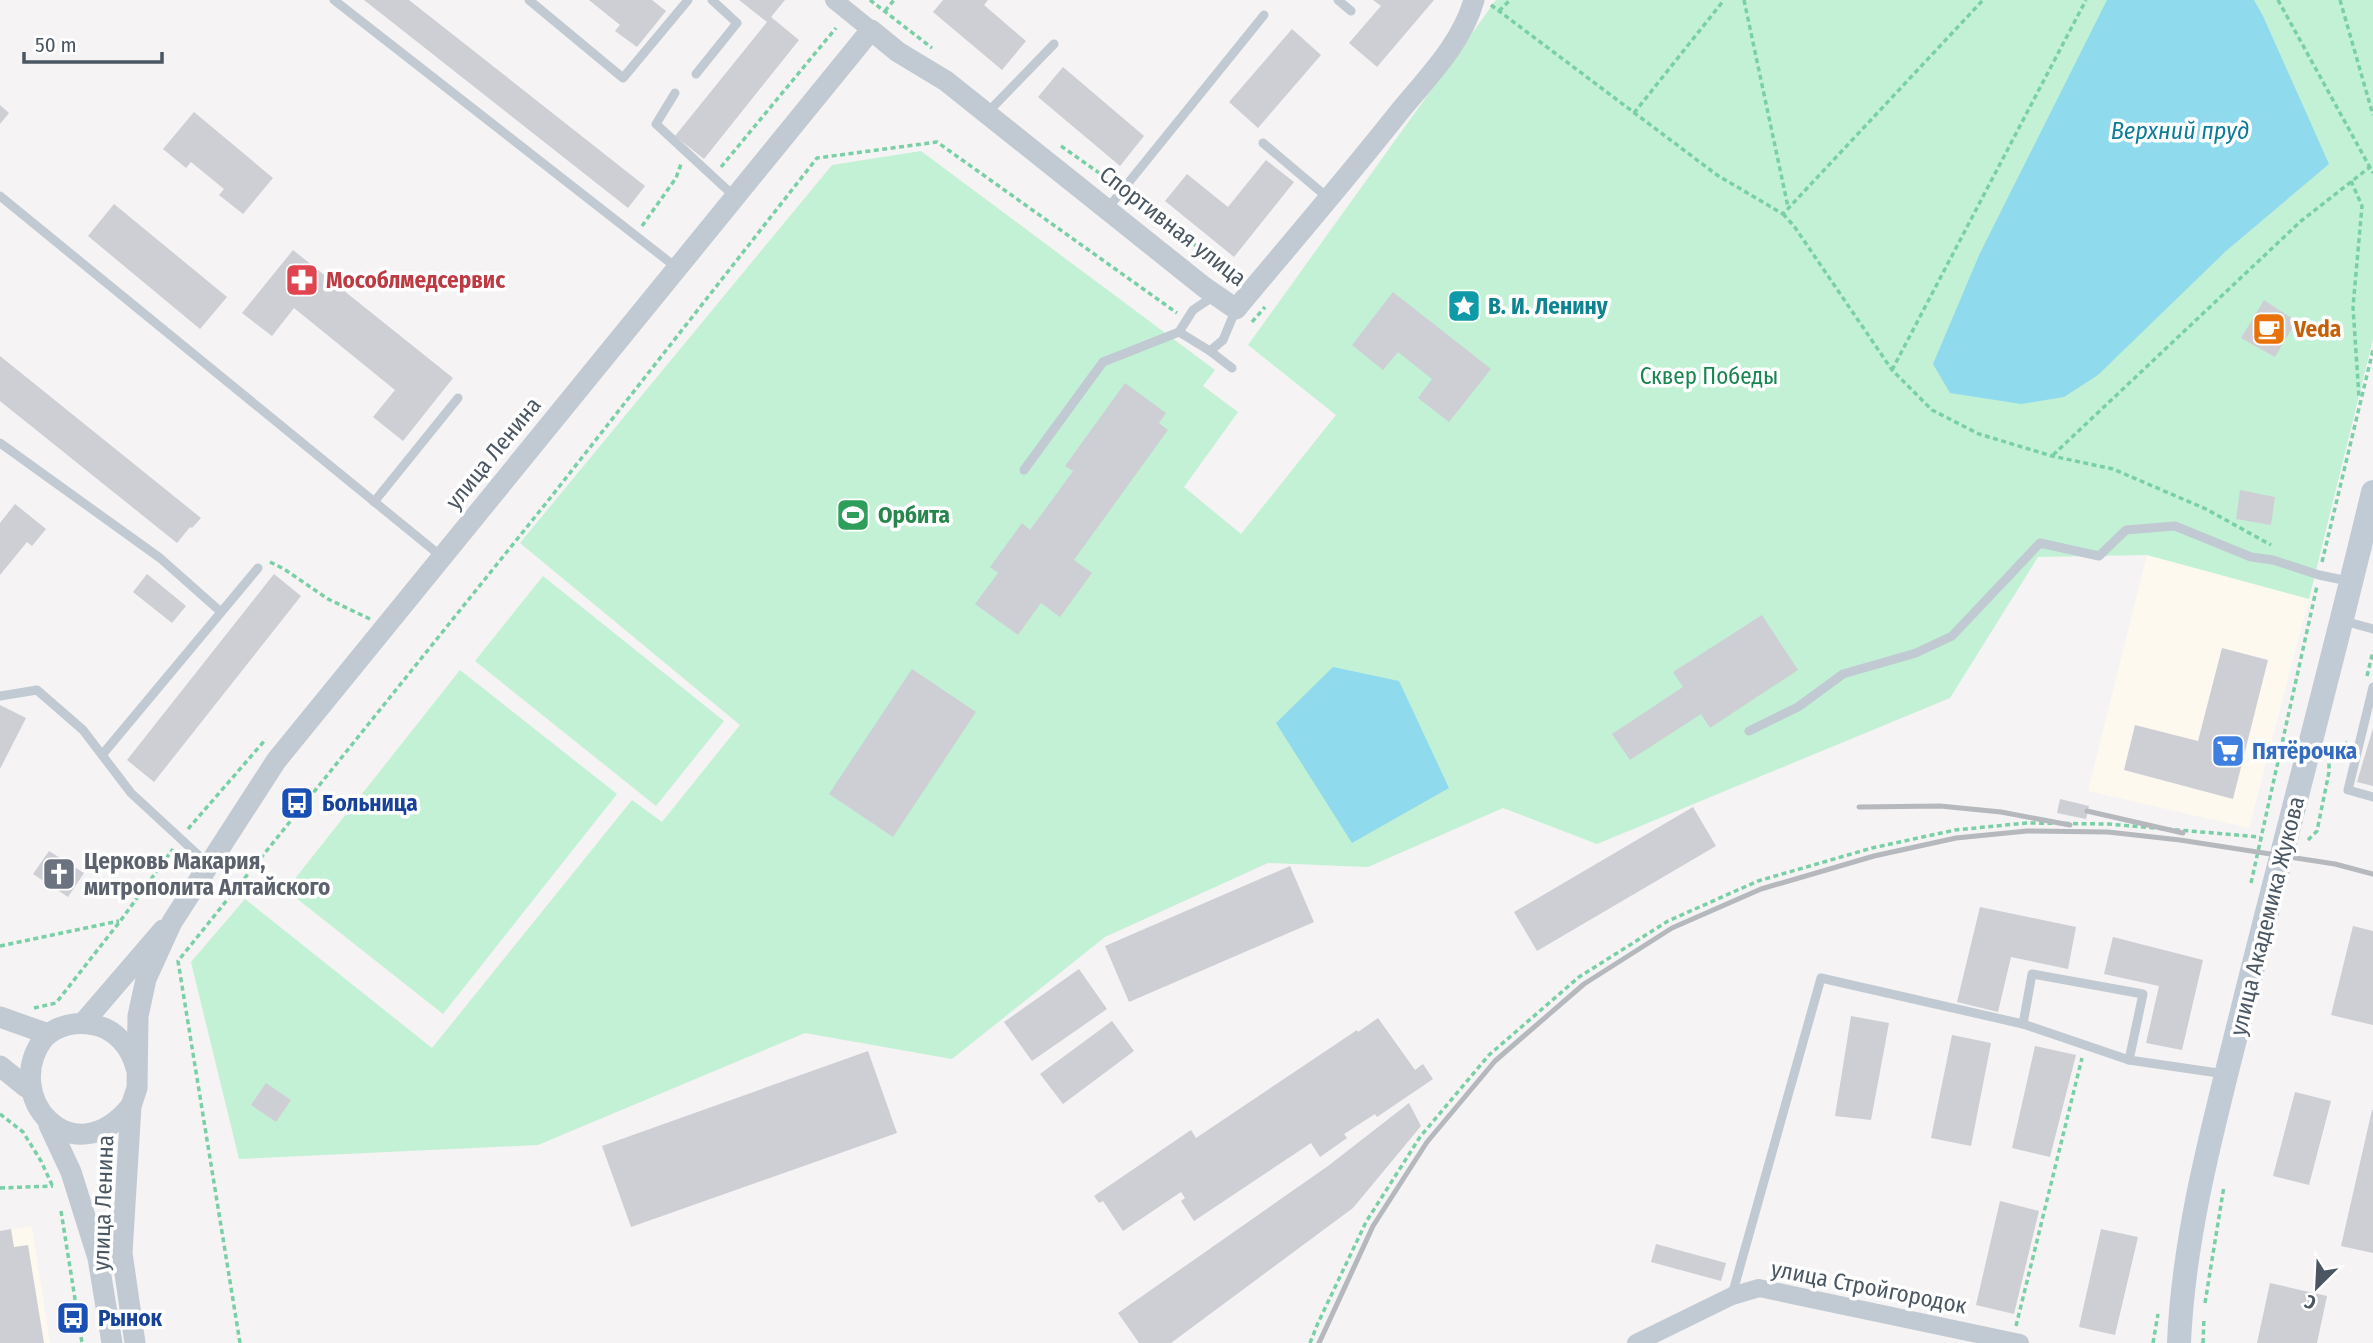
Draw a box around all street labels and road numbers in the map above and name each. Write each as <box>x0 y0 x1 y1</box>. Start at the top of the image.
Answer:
street label: Спортивная улица <box>1094 160 1252 292</box>
street label: улица Ленина <box>439 391 547 515</box>
street label: улица Академика Жукова <box>2224 793 2310 1039</box>
street label: улица Ленина <box>87 1135 119 1271</box>
street label: улица Стройгородок <box>1769 1254 1969 1320</box>

